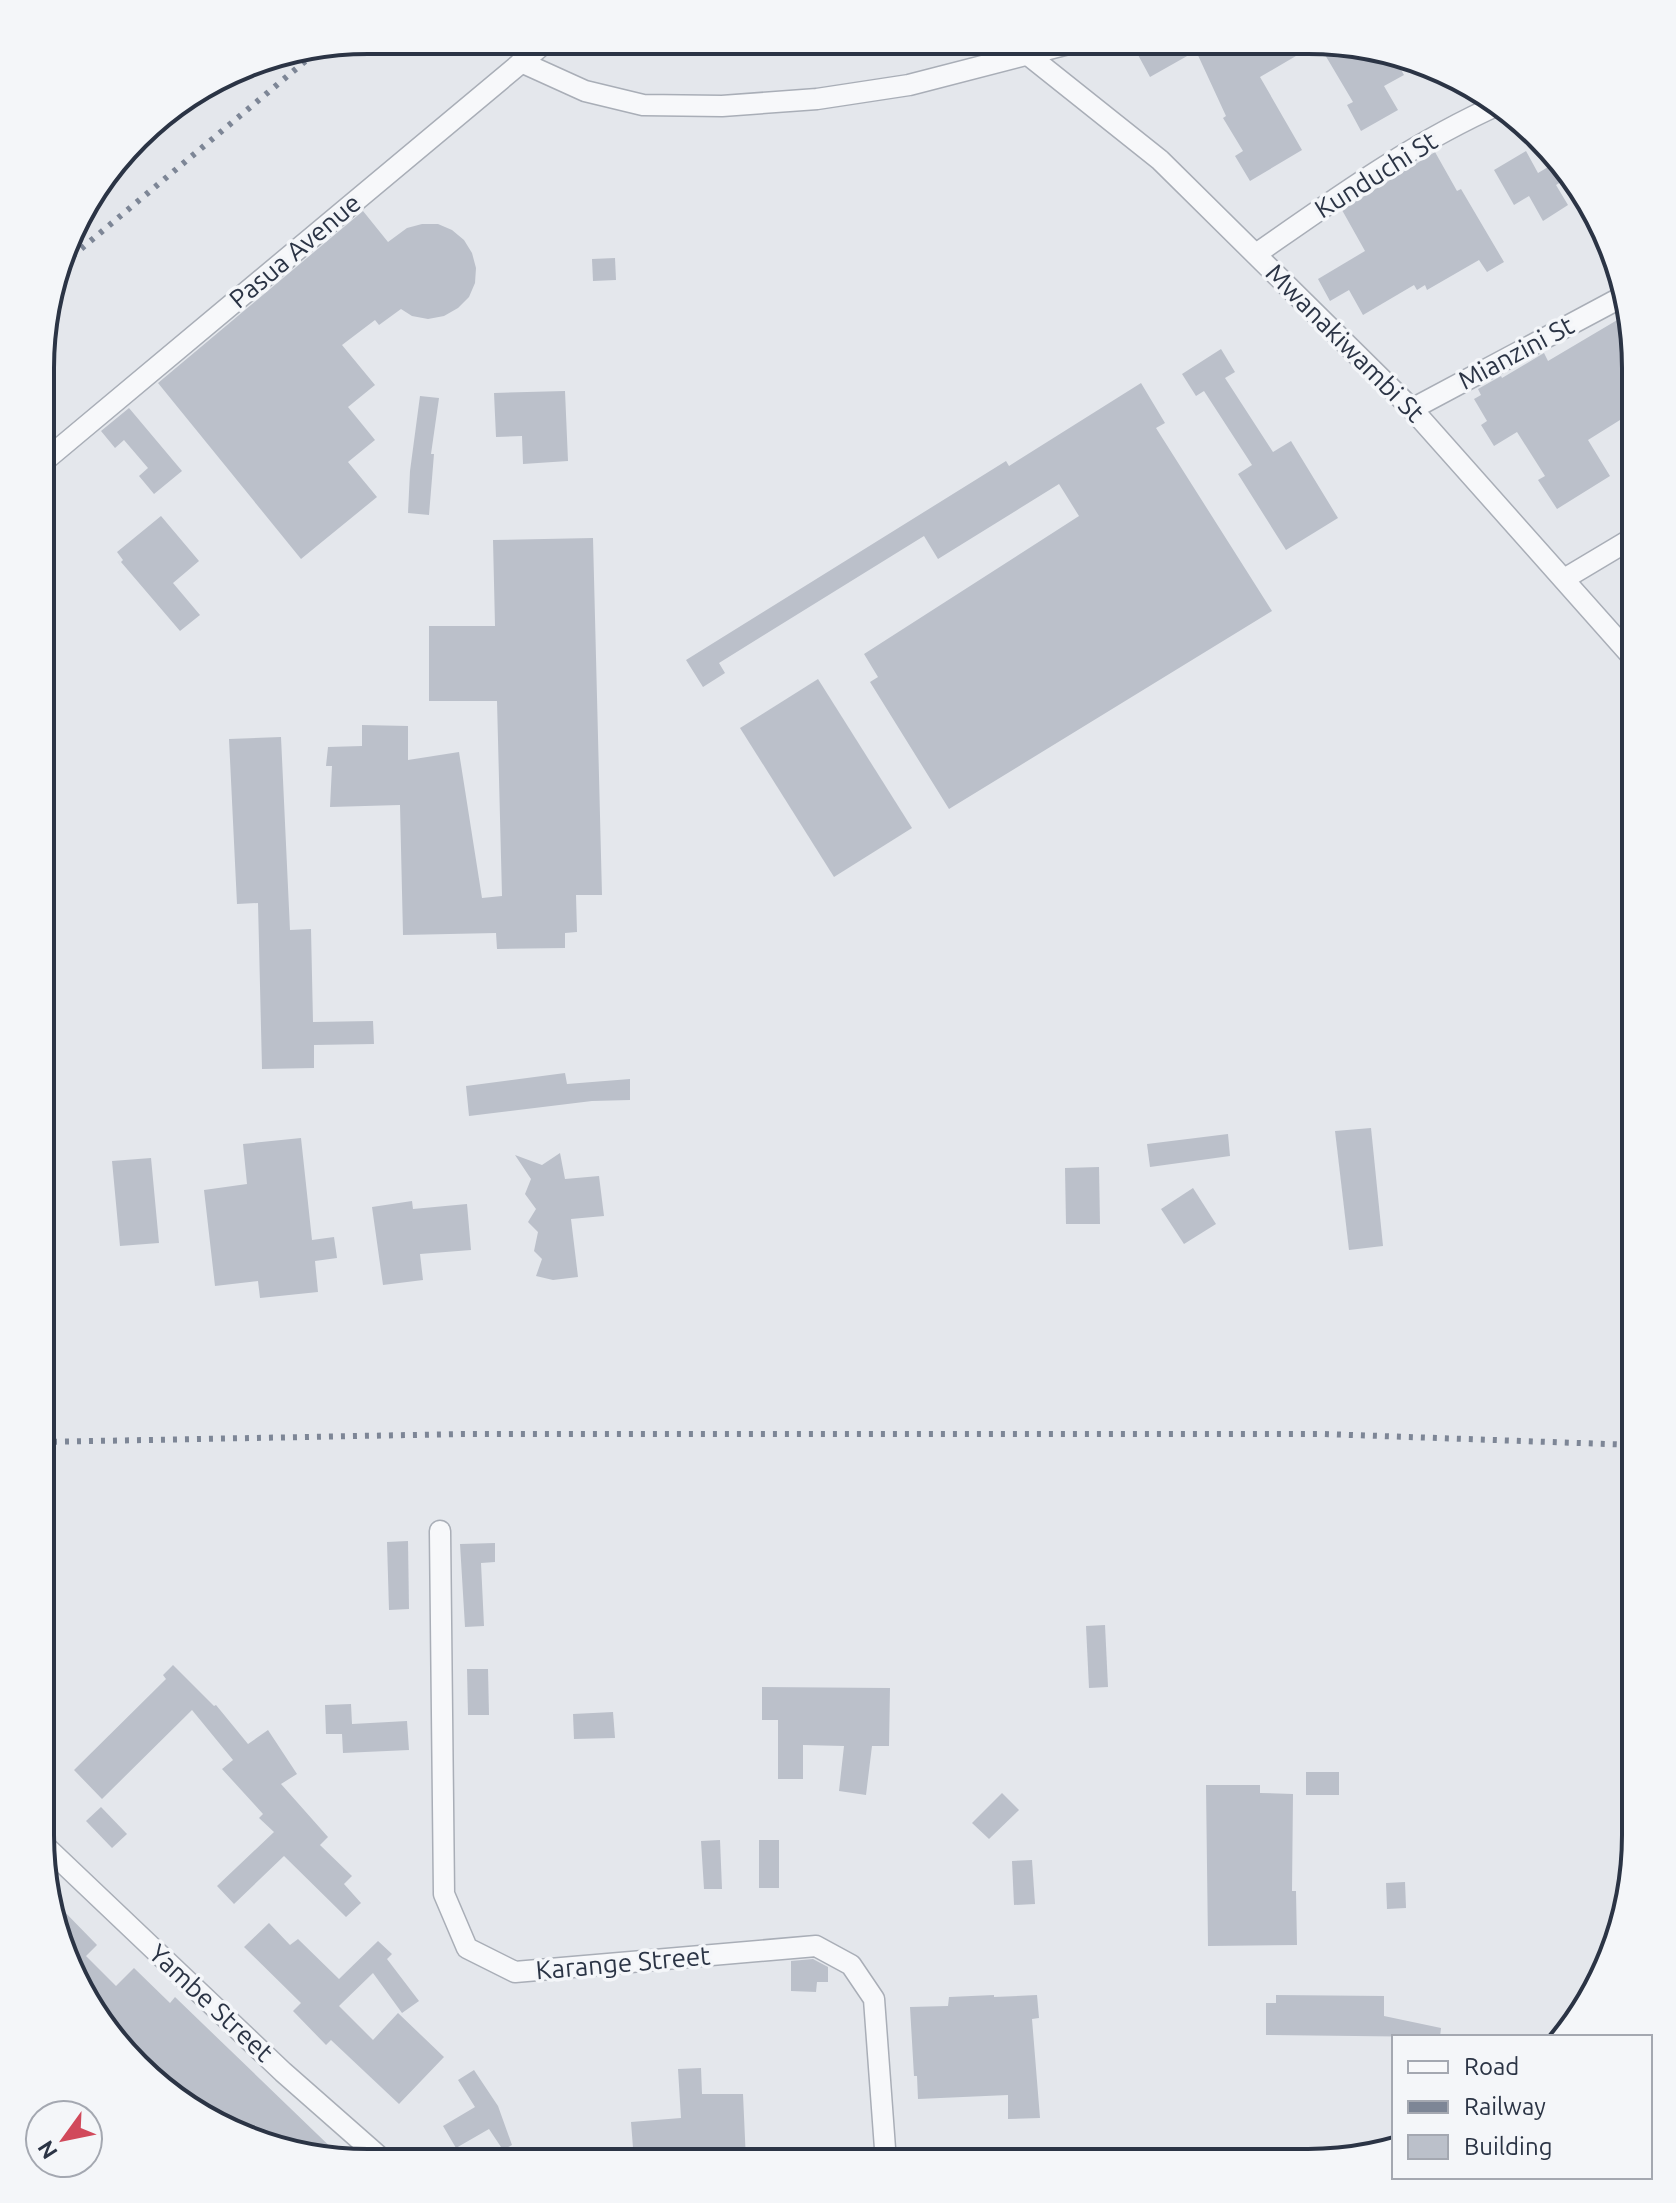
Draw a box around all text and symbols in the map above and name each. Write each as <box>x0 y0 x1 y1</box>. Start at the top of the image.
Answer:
street label: Kunduchi St <box>1309 126 1442 224</box>
street label: Pasua Avenue <box>223 188 366 314</box>
street label: Mwanakiwambi St <box>1260 258 1430 428</box>
street label: Mianzini St <box>1453 310 1578 395</box>
street label: Yambe Street <box>144 1938 279 2067</box>
street label: Karange Street <box>534 1940 711 1985</box>
legend <box>1392 2035 1652 2179</box>
text: Road <box>1464 2053 1519 2080</box>
text: Railway <box>1464 2093 1546 2120</box>
north arrow <box>24 2099 104 2179</box>
text: Building <box>1464 2133 1552 2160</box>
text: N <box>32 2136 62 2164</box>

